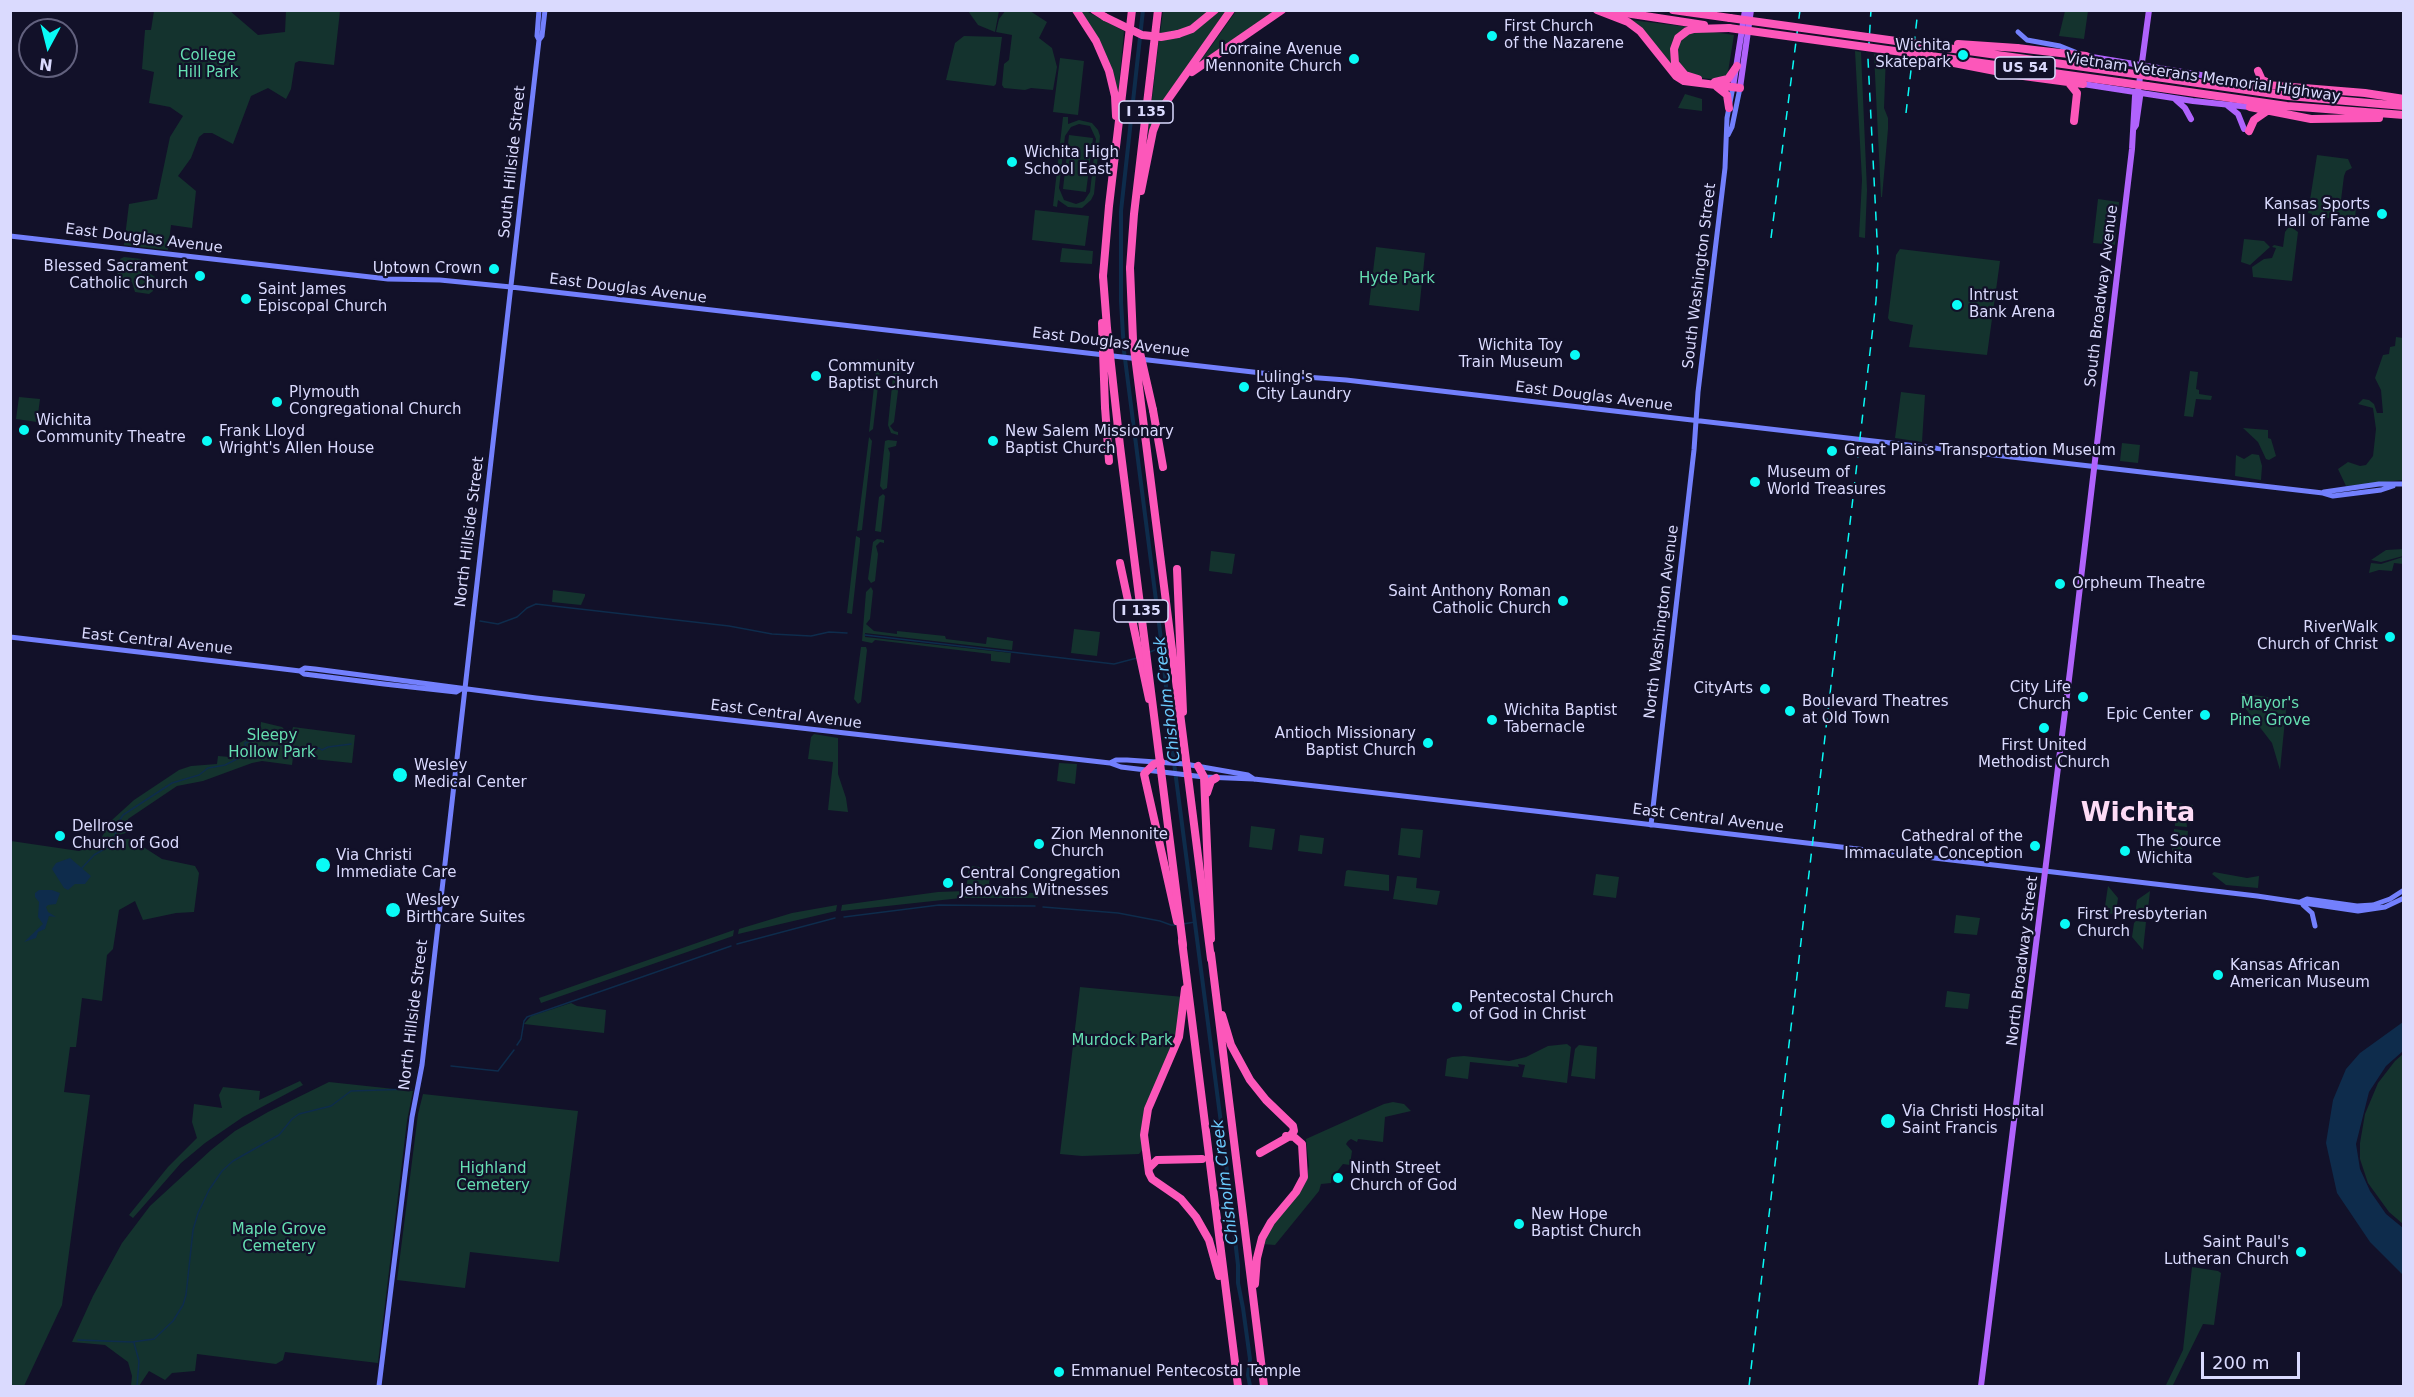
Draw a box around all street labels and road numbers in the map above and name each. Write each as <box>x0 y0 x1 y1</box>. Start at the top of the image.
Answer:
street label: Vietnam Veterans Memorial Highway <box>2064 50 2342 106</box>
road number: US 54 <box>1995 57 2055 79</box>
street label: South Hillside Street <box>496 85 530 239</box>
road number: I 135 <box>1119 101 1173 123</box>
street label: South Washington Street <box>1680 182 1720 370</box>
street label: South Broadway Avenue <box>2082 204 2122 388</box>
street label: East Douglas Avenue <box>64 220 224 258</box>
street label: East Douglas Avenue <box>548 270 708 308</box>
street label: East Douglas Avenue <box>1031 324 1191 362</box>
street label: East Douglas Avenue <box>1514 378 1674 416</box>
street label: North Hillside Street <box>452 456 488 608</box>
street label: North Washington Avenue <box>1641 524 1683 720</box>
road number: I 135 <box>1114 600 1168 622</box>
street label: East Central Avenue <box>80 625 234 659</box>
street label: East Central Avenue <box>709 697 863 733</box>
street label: East Central Avenue <box>1631 801 1785 837</box>
street label: North Broadway Street <box>2004 875 2042 1047</box>
street label: North Hillside Street <box>396 939 432 1091</box>

